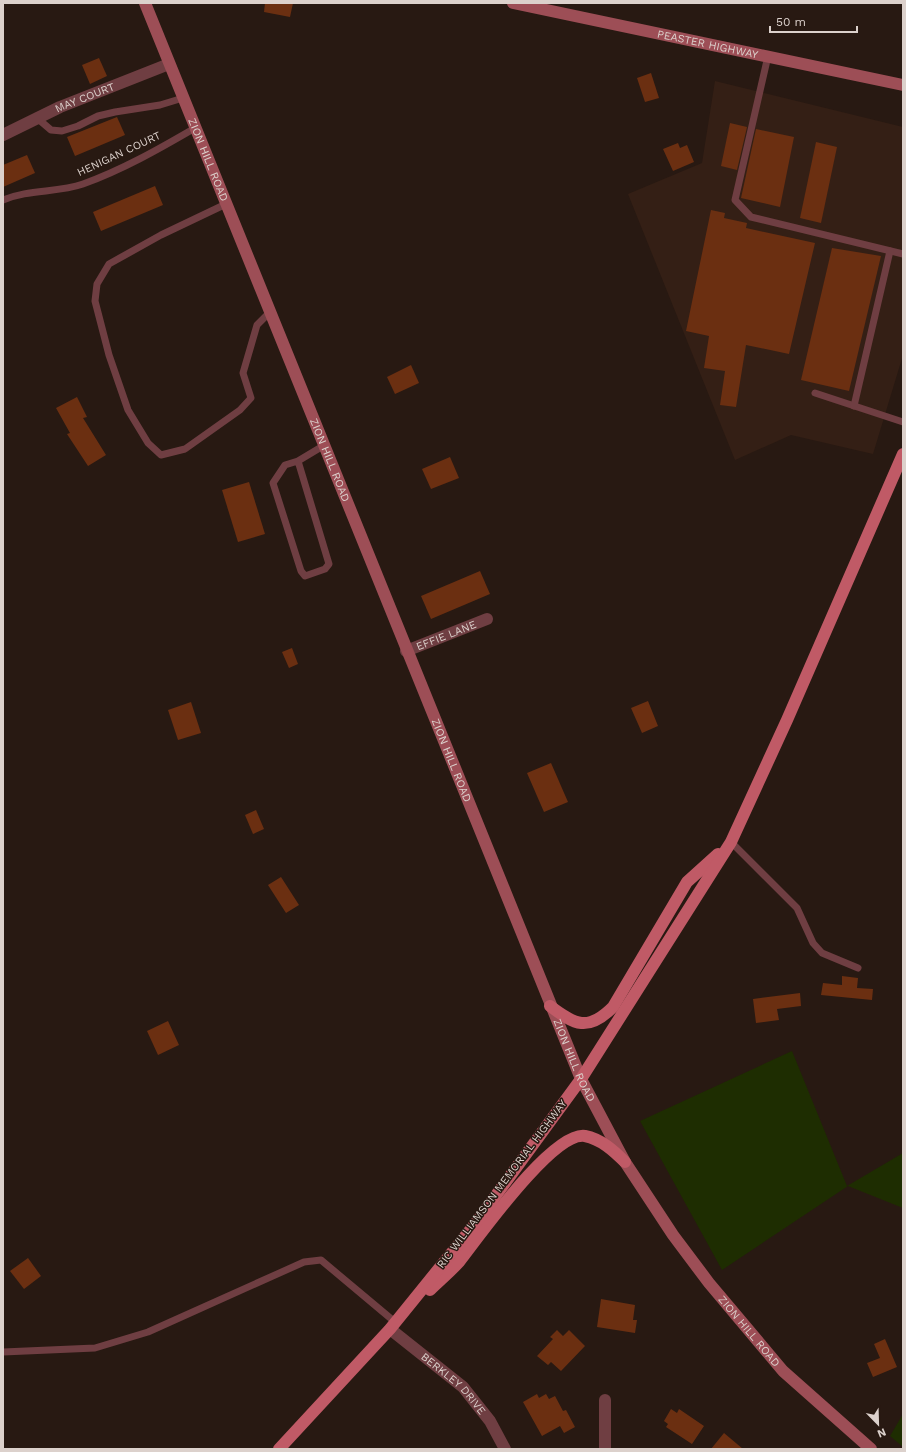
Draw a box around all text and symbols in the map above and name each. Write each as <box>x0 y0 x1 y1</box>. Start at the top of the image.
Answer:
scale bar <box>770 8 857 34</box>
text: 50 m <box>776 15 806 29</box>
street label: PEASTER HIGHWAY <box>656 27 760 61</box>
street label: MAY COURT <box>53 80 117 115</box>
street label: ZION HILL ROAD <box>186 116 231 203</box>
street label: HENIGAN COURT <box>75 129 163 179</box>
street label: ZION HILL ROAD <box>307 416 353 504</box>
street label: EFFIE LANE <box>414 617 478 653</box>
street label: ZION HILL ROAD <box>429 717 475 804</box>
street label: ZION HILL ROAD <box>551 1017 598 1104</box>
street label: RIC WILLIAMSON MEMORIAL HIGHWAY <box>434 1097 570 1271</box>
street label: ZION HILL ROAD <box>716 1293 783 1369</box>
street label: BERKLEY DRIVE <box>419 1350 489 1417</box>
north arrow <box>858 1404 898 1444</box>
text: N <box>875 1425 888 1440</box>

